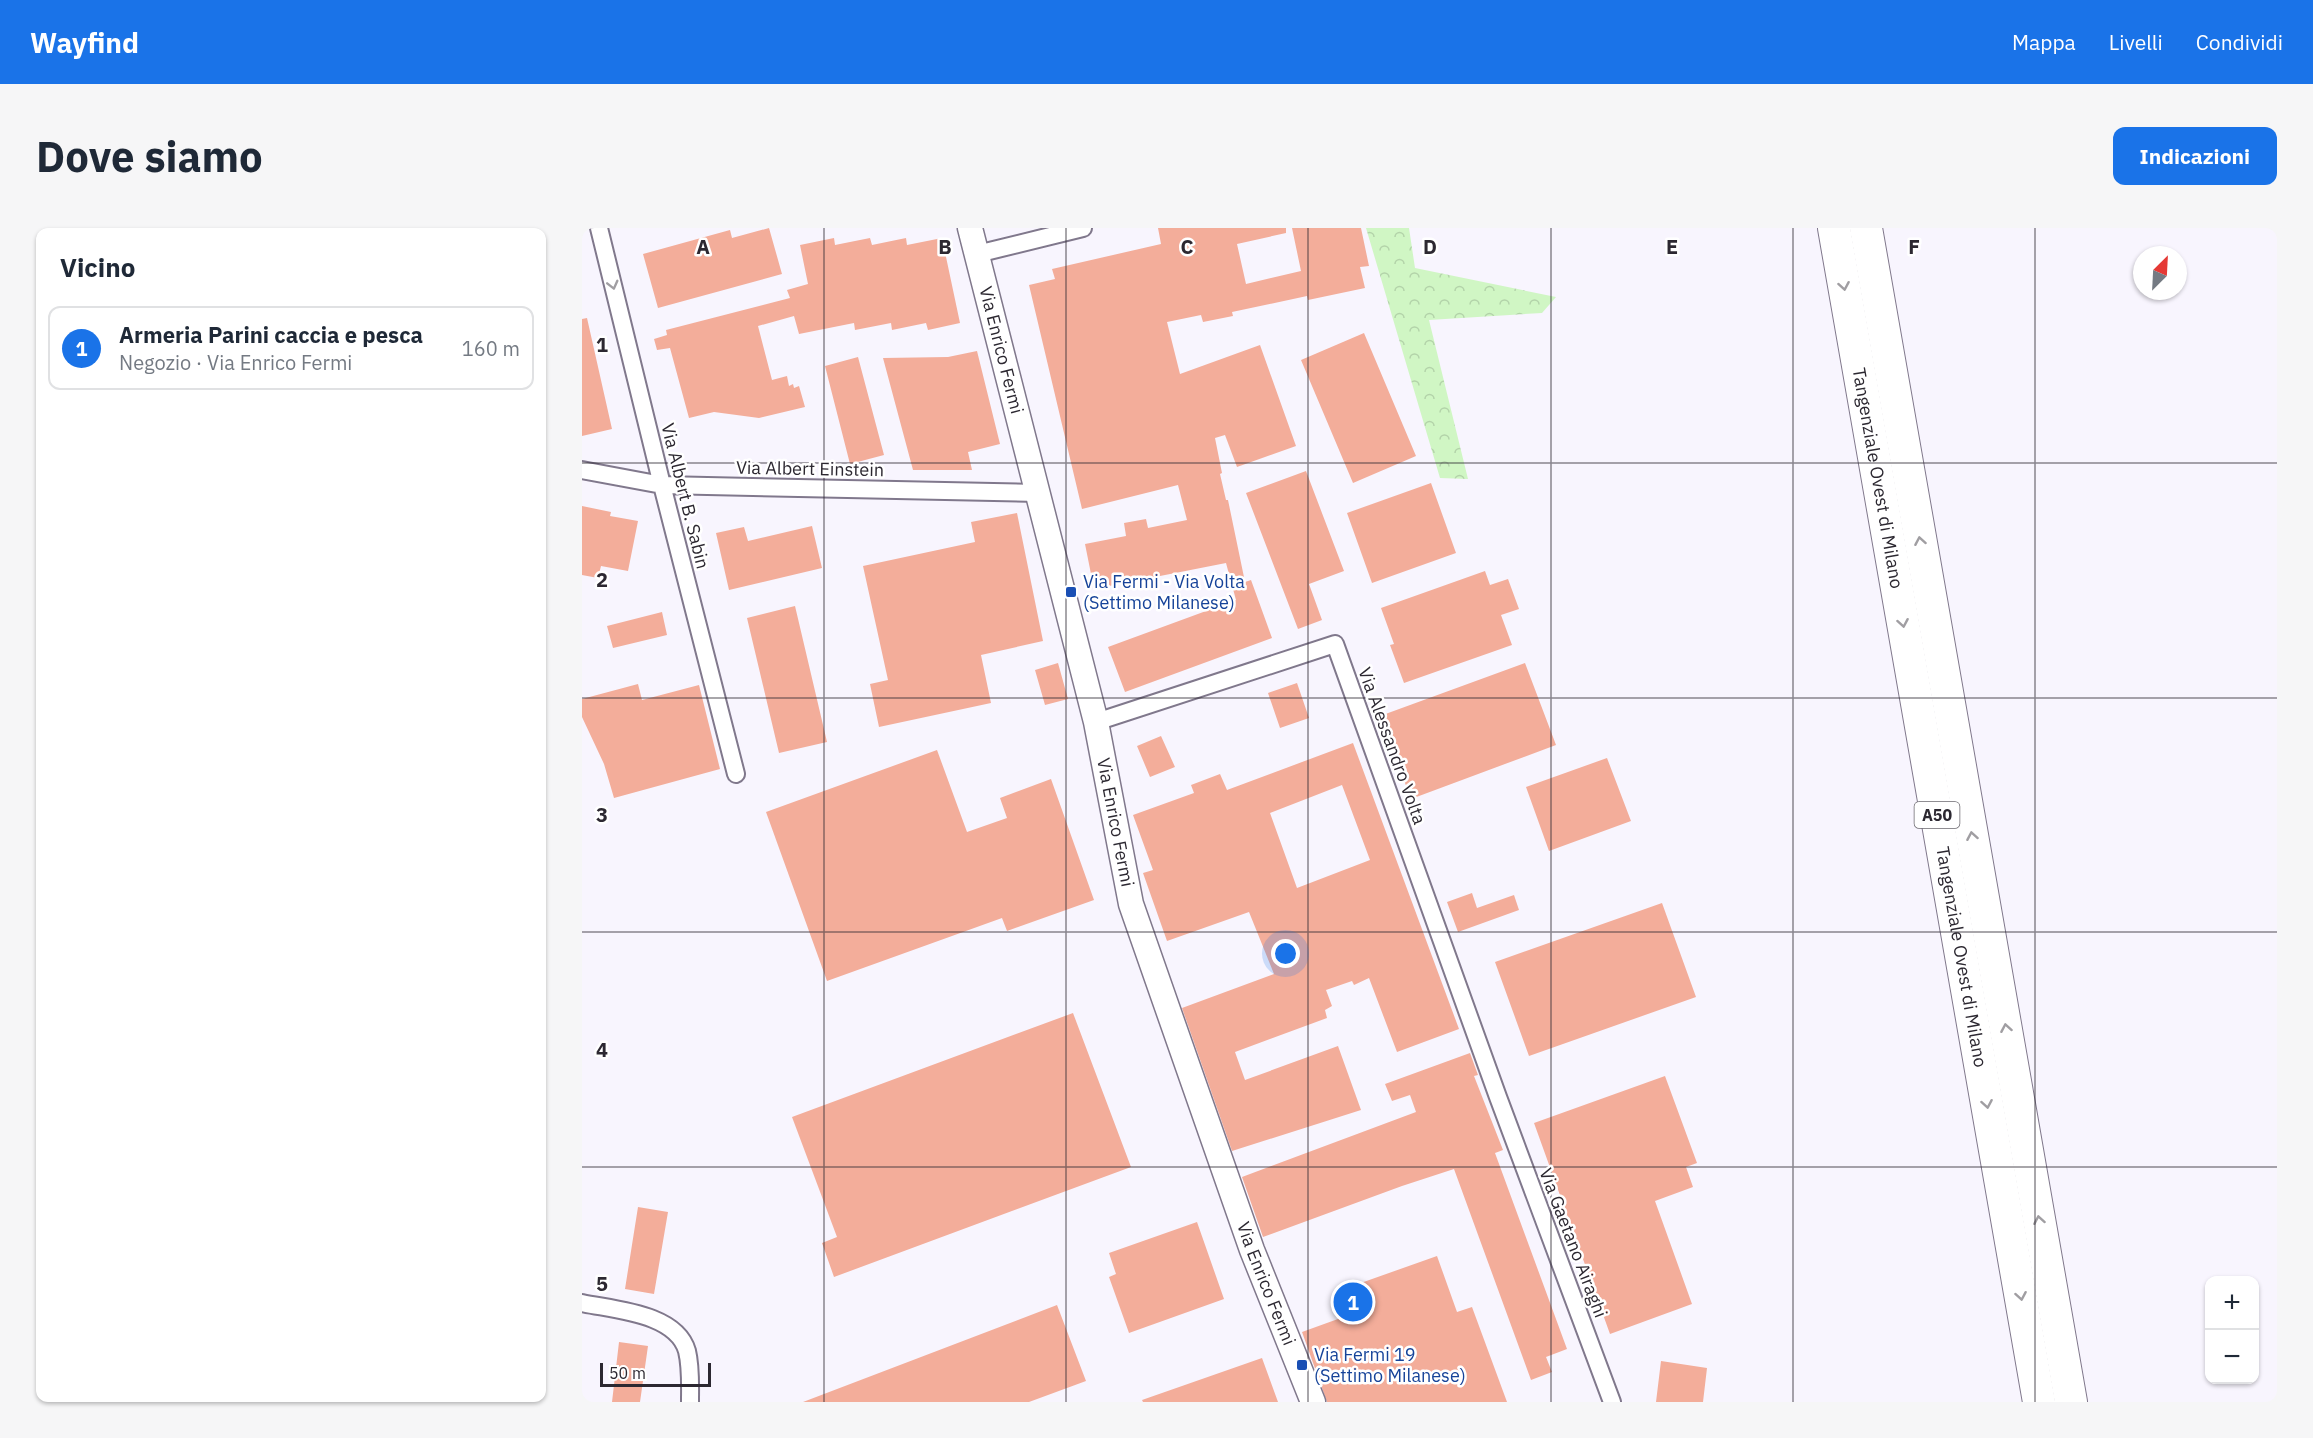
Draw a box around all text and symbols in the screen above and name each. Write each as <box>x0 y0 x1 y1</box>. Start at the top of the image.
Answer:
text: Wayfind <box>30 24 139 61</box>
text: Mappa <box>2012 28 2076 56</box>
text: Livelli <box>2109 28 2163 56</box>
text: Condividi <box>2196 28 2283 56</box>
button: Indicazioni <box>2113 127 2277 185</box>
text: Dove siamo <box>36 129 263 184</box>
text: A <box>696 233 710 260</box>
text: B <box>938 233 952 260</box>
text: C <box>1180 233 1194 260</box>
text: D <box>1423 233 1437 260</box>
text: E <box>1666 233 1678 260</box>
text: F <box>1908 233 1920 260</box>
north arrow <box>2133 246 2187 300</box>
text: Vicino <box>60 250 135 284</box>
one-way arrow <box>605 280 618 290</box>
one-way arrow <box>1837 280 1850 290</box>
street label: Via Enrico Fermi <box>974 284 1029 416</box>
text: Armeria Parini caccia e pesca <box>119 320 423 349</box>
text: 1 <box>596 331 608 358</box>
text: 1 <box>76 335 88 362</box>
text: 160 m <box>462 335 520 362</box>
text: Negozio · Via Enrico Fermi <box>119 349 352 376</box>
street label: Tangenziale Ovest di Milano <box>1848 366 1909 590</box>
street label: Via Albert B. Sabin <box>656 421 715 571</box>
street label: Via Albert Einstein <box>736 456 884 481</box>
one-way arrow <box>1915 536 1927 545</box>
text: 2 <box>596 566 608 593</box>
place label: Via Fermi - Via Volta (Settimo Milanese) <box>1083 570 1245 614</box>
marker: Via Fermi - Via Volta (Settimo Milanese) <box>1064 585 1078 599</box>
one-way arrow <box>1896 617 1909 627</box>
street label: Via Alessandro Volta <box>1353 664 1432 828</box>
street label: Via Enrico Fermi <box>1092 756 1139 889</box>
text: 3 <box>596 801 608 828</box>
road number: A50 <box>1914 802 1960 828</box>
one-way arrow <box>1966 831 1979 841</box>
street label: Tangenziale Ovest di Milano <box>1931 845 1992 1069</box>
your location <box>1271 939 1300 968</box>
one-way arrow <box>2000 1024 2012 1033</box>
text: 4 <box>596 1036 608 1063</box>
one-way arrow <box>1980 1099 1993 1109</box>
street label: Via Gaetano Airaghi <box>1534 1165 1613 1321</box>
one-way arrow <box>2033 1216 2046 1226</box>
street label: Via Enrico Fermi <box>1232 1219 1301 1348</box>
text: 5 <box>596 1270 608 1297</box>
map controls <box>2205 1276 2259 1384</box>
button: + <box>2205 1276 2259 1330</box>
pin: 1 <box>1334 1280 1372 1324</box>
one-way arrow <box>2014 1291 2027 1301</box>
button: − <box>2205 1330 2259 1384</box>
place label: Via Fermi 19 (Settimo Milanese) <box>1314 1343 1466 1387</box>
marker: Via Fermi 19 (Settimo Milanese) <box>1295 1358 1309 1372</box>
scale bar <box>600 1360 711 1388</box>
text: 50 m <box>609 1363 646 1383</box>

